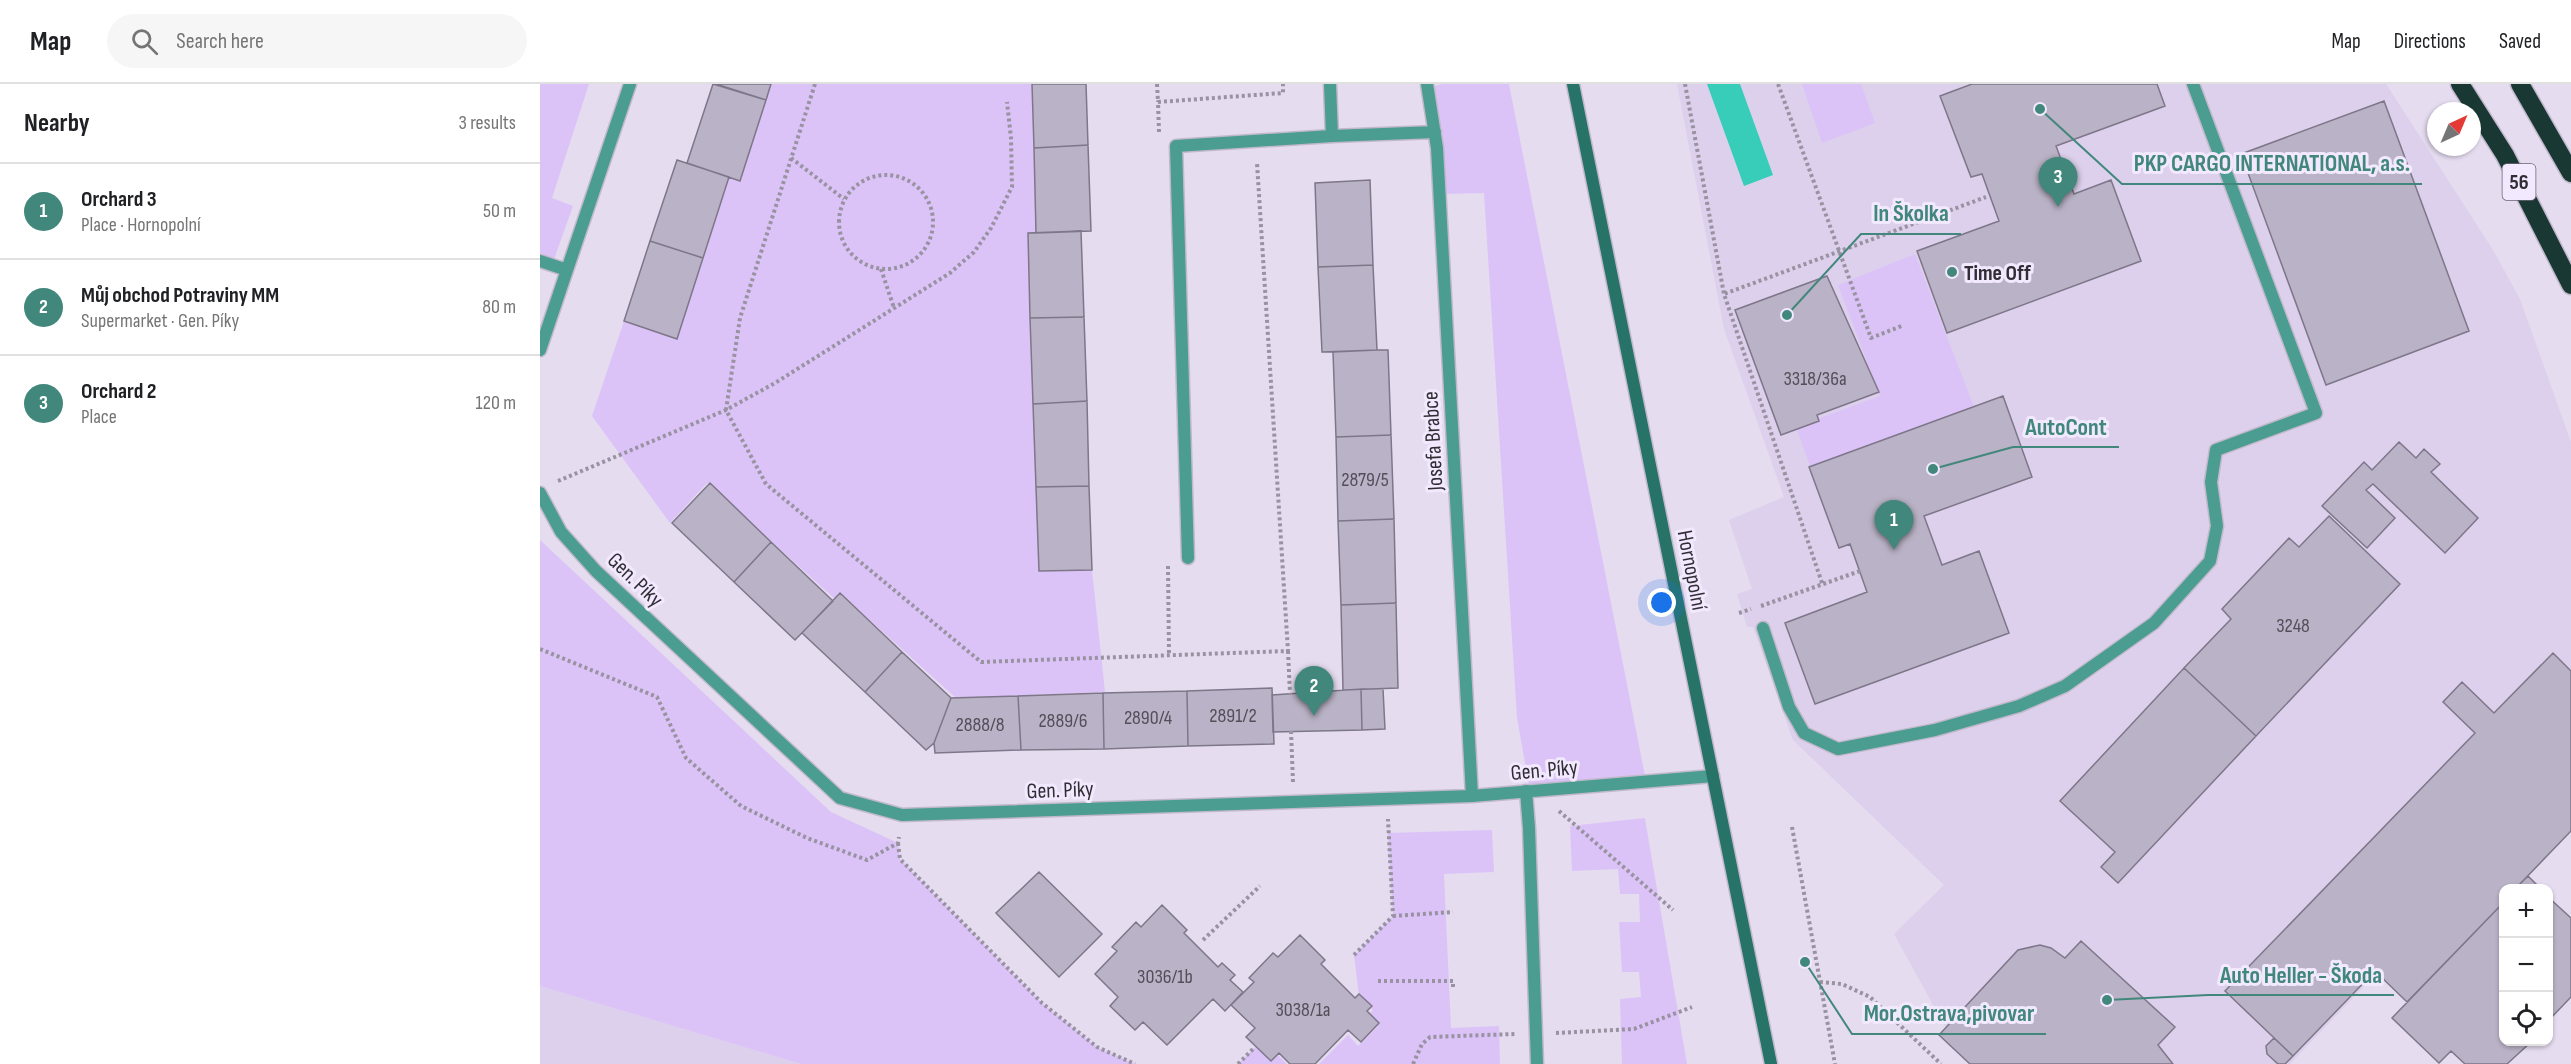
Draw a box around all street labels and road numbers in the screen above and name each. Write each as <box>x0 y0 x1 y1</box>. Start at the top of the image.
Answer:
road number: 56 <box>2502 164 2536 200</box>
street label: Josefa Brabce <box>1417 391 1450 492</box>
street label: Hornopolní <box>1671 528 1713 614</box>
street label: Gen. Píky <box>601 547 669 613</box>
street label: Gen. Píky <box>1509 754 1579 787</box>
street label: Gen. Píky <box>1026 776 1095 805</box>

